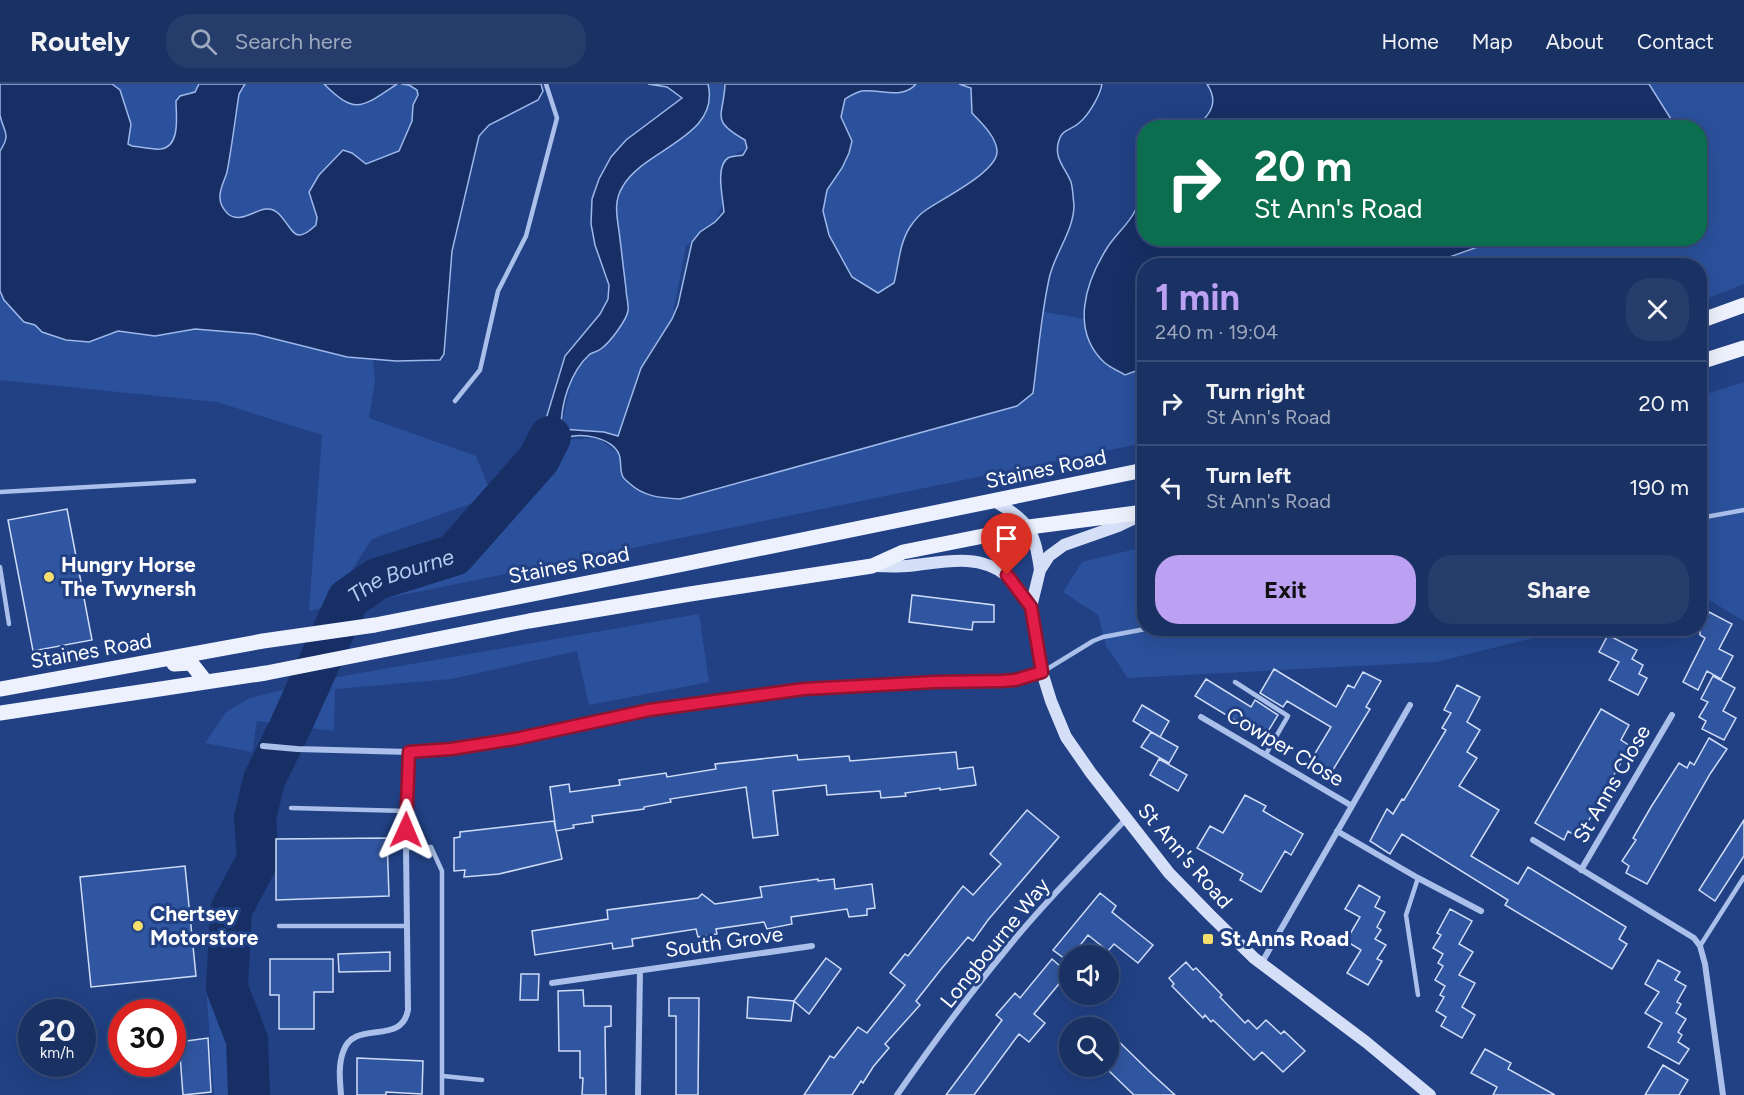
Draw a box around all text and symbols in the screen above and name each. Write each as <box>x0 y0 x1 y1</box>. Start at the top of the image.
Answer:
search box <box>166 14 586 68</box>
text: Routely <box>30 24 130 58</box>
icon: search <box>187 25 220 58</box>
text: Search here <box>235 28 352 55</box>
text: Home <box>1382 29 1439 54</box>
text: Map <box>1472 29 1513 54</box>
text: About <box>1546 29 1604 54</box>
text: Contact <box>1637 29 1714 54</box>
text: 20 m <box>1254 141 1352 192</box>
icon: right <box>1155 144 1233 222</box>
text: St Ann's Road <box>1254 192 1423 225</box>
text: 1 min <box>1155 276 1240 319</box>
button: close <box>1626 278 1689 341</box>
text: 240 m · 19:04 <box>1155 320 1278 344</box>
text: Turn right <box>1206 378 1305 405</box>
icon: right <box>1155 387 1188 420</box>
text: 20 m <box>1638 390 1689 417</box>
text: St Ann's Road <box>1206 405 1331 429</box>
street label: Staines Road <box>983 444 1109 494</box>
text: Turn left <box>1206 462 1292 489</box>
icon: left <box>1155 471 1188 504</box>
text: 190 m <box>1629 474 1689 501</box>
text: St Ann's Road <box>1206 489 1331 513</box>
pin <box>981 513 1032 575</box>
icon: arrive <box>990 522 1023 555</box>
street label: Staines Road <box>506 541 632 589</box>
water label: The Bourne <box>343 543 457 609</box>
place label: Hungry Horse The Twynersh <box>61 552 196 601</box>
button: Exit <box>1155 555 1416 624</box>
button: Share <box>1428 555 1689 624</box>
marker: Hungry Horse The Twynersh <box>42 570 56 584</box>
street label: Staines Road <box>28 628 154 673</box>
street label: Cowper Close <box>1222 702 1349 792</box>
street label: St Anns Close <box>1568 720 1655 847</box>
position arrow <box>374 798 438 862</box>
street label: St Ann's Road <box>1133 798 1238 913</box>
street label: Longbourne Way <box>935 873 1055 1013</box>
place label: Chertsey Motorstore <box>150 901 259 950</box>
marker: Chertsey Motorstore <box>131 919 145 933</box>
street label: South Grove <box>663 921 784 962</box>
place label: St Anns Road <box>1220 926 1349 951</box>
marker: St Anns Road <box>1201 932 1215 946</box>
map controls <box>1059 945 1119 1077</box>
button: sound <box>1059 945 1119 1005</box>
speed limit sign: 30 <box>108 999 186 1077</box>
text: 20 <box>39 1012 75 1049</box>
button: search <box>1059 1017 1119 1077</box>
text: km/h <box>40 1044 74 1062</box>

